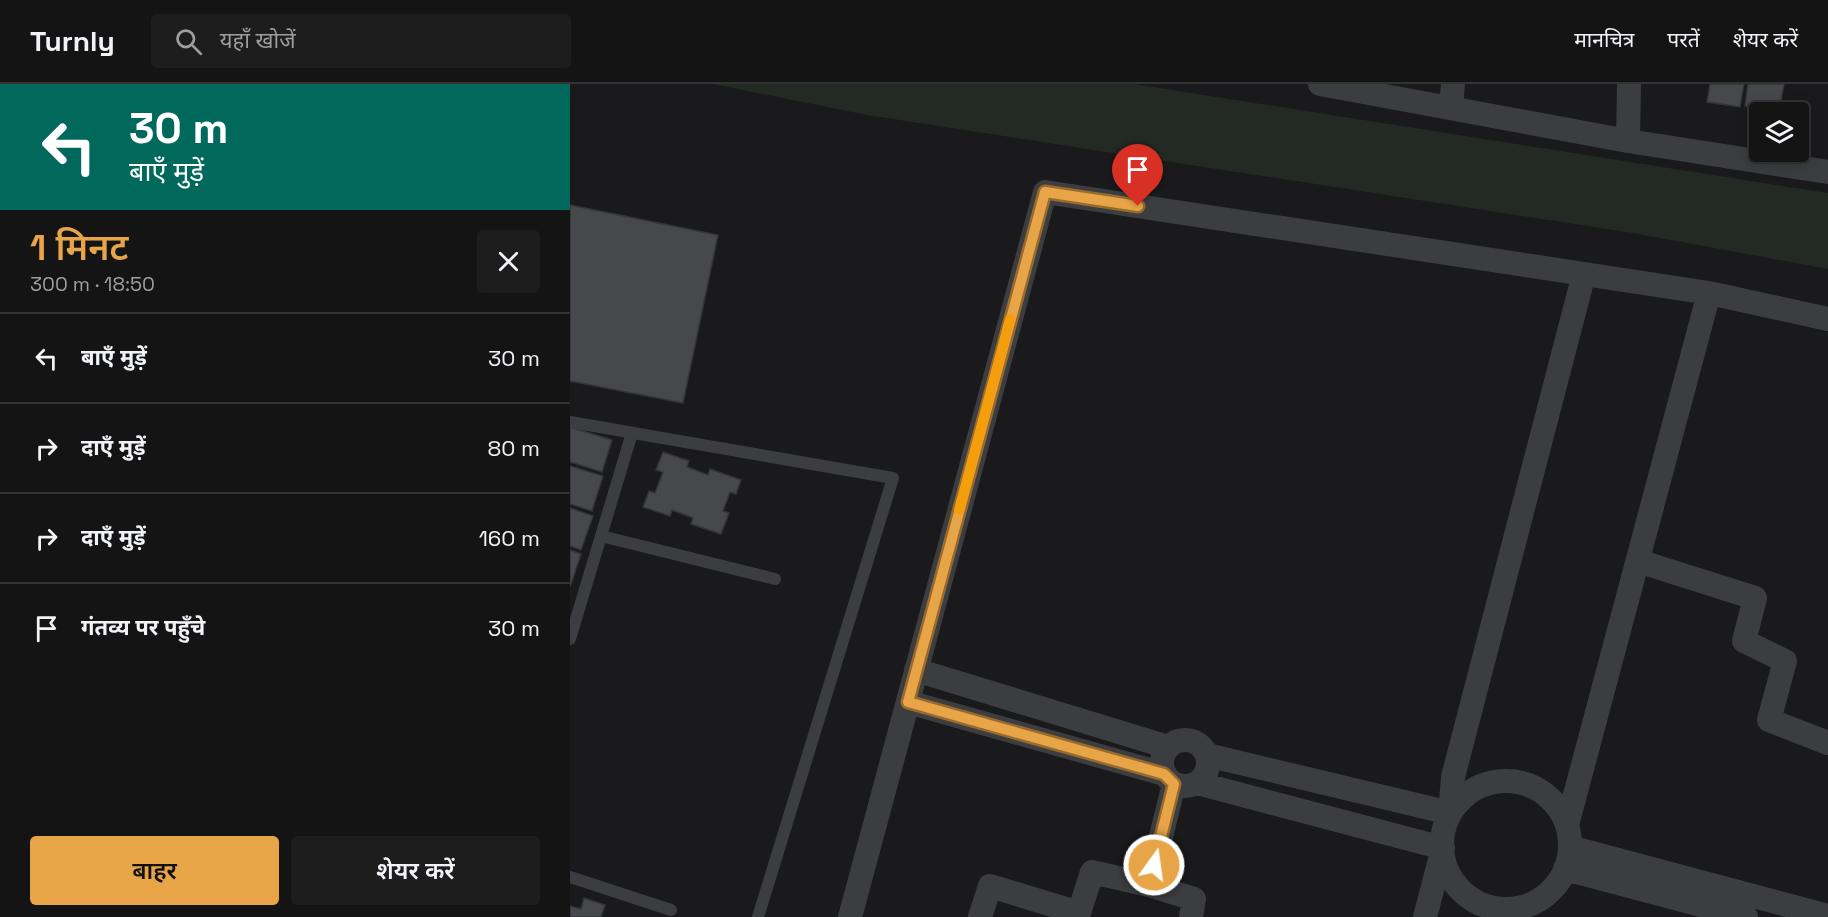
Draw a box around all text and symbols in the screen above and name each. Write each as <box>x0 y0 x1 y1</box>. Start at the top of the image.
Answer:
search box <box>151 14 571 68</box>
text: Turnly <box>30 23 115 59</box>
icon: search <box>172 25 205 58</box>
text: यहाँ खोजें <box>220 26 296 54</box>
text: मानचित्र <box>1574 26 1634 53</box>
text: परतें <box>1667 26 1700 53</box>
text: शेयर करें <box>1733 26 1798 53</box>
text: 30 m <box>129 102 228 155</box>
map controls <box>1749 102 1809 162</box>
button: layers <box>1749 102 1809 162</box>
icon: left <box>30 108 108 186</box>
pin <box>1112 144 1163 206</box>
icon: arrive <box>1121 153 1154 186</box>
text: बाएँ मुड़ें <box>129 154 204 189</box>
text: 1 मिनट <box>30 225 129 271</box>
button: close <box>477 230 540 293</box>
text: 300 m · 18:50 <box>30 271 155 297</box>
icon: left <box>30 342 63 375</box>
text: बाएँ मुड़ें <box>81 343 147 371</box>
text: 30 m <box>488 344 540 372</box>
icon: right <box>30 432 63 465</box>
text: दाएँ मुड़ें <box>81 433 146 461</box>
text: 80 m <box>488 434 540 462</box>
icon: right <box>30 522 63 555</box>
text: दाएँ मुड़ें <box>81 523 146 551</box>
text: 160 m <box>479 524 540 552</box>
icon: arrive <box>30 612 63 645</box>
text: गंतव्य पर पहुँचे <box>81 613 205 641</box>
text: 30 m <box>488 614 540 642</box>
position arrow <box>1122 833 1186 897</box>
button: बाहर <box>30 836 279 905</box>
button: शेयर करें <box>291 836 540 905</box>

